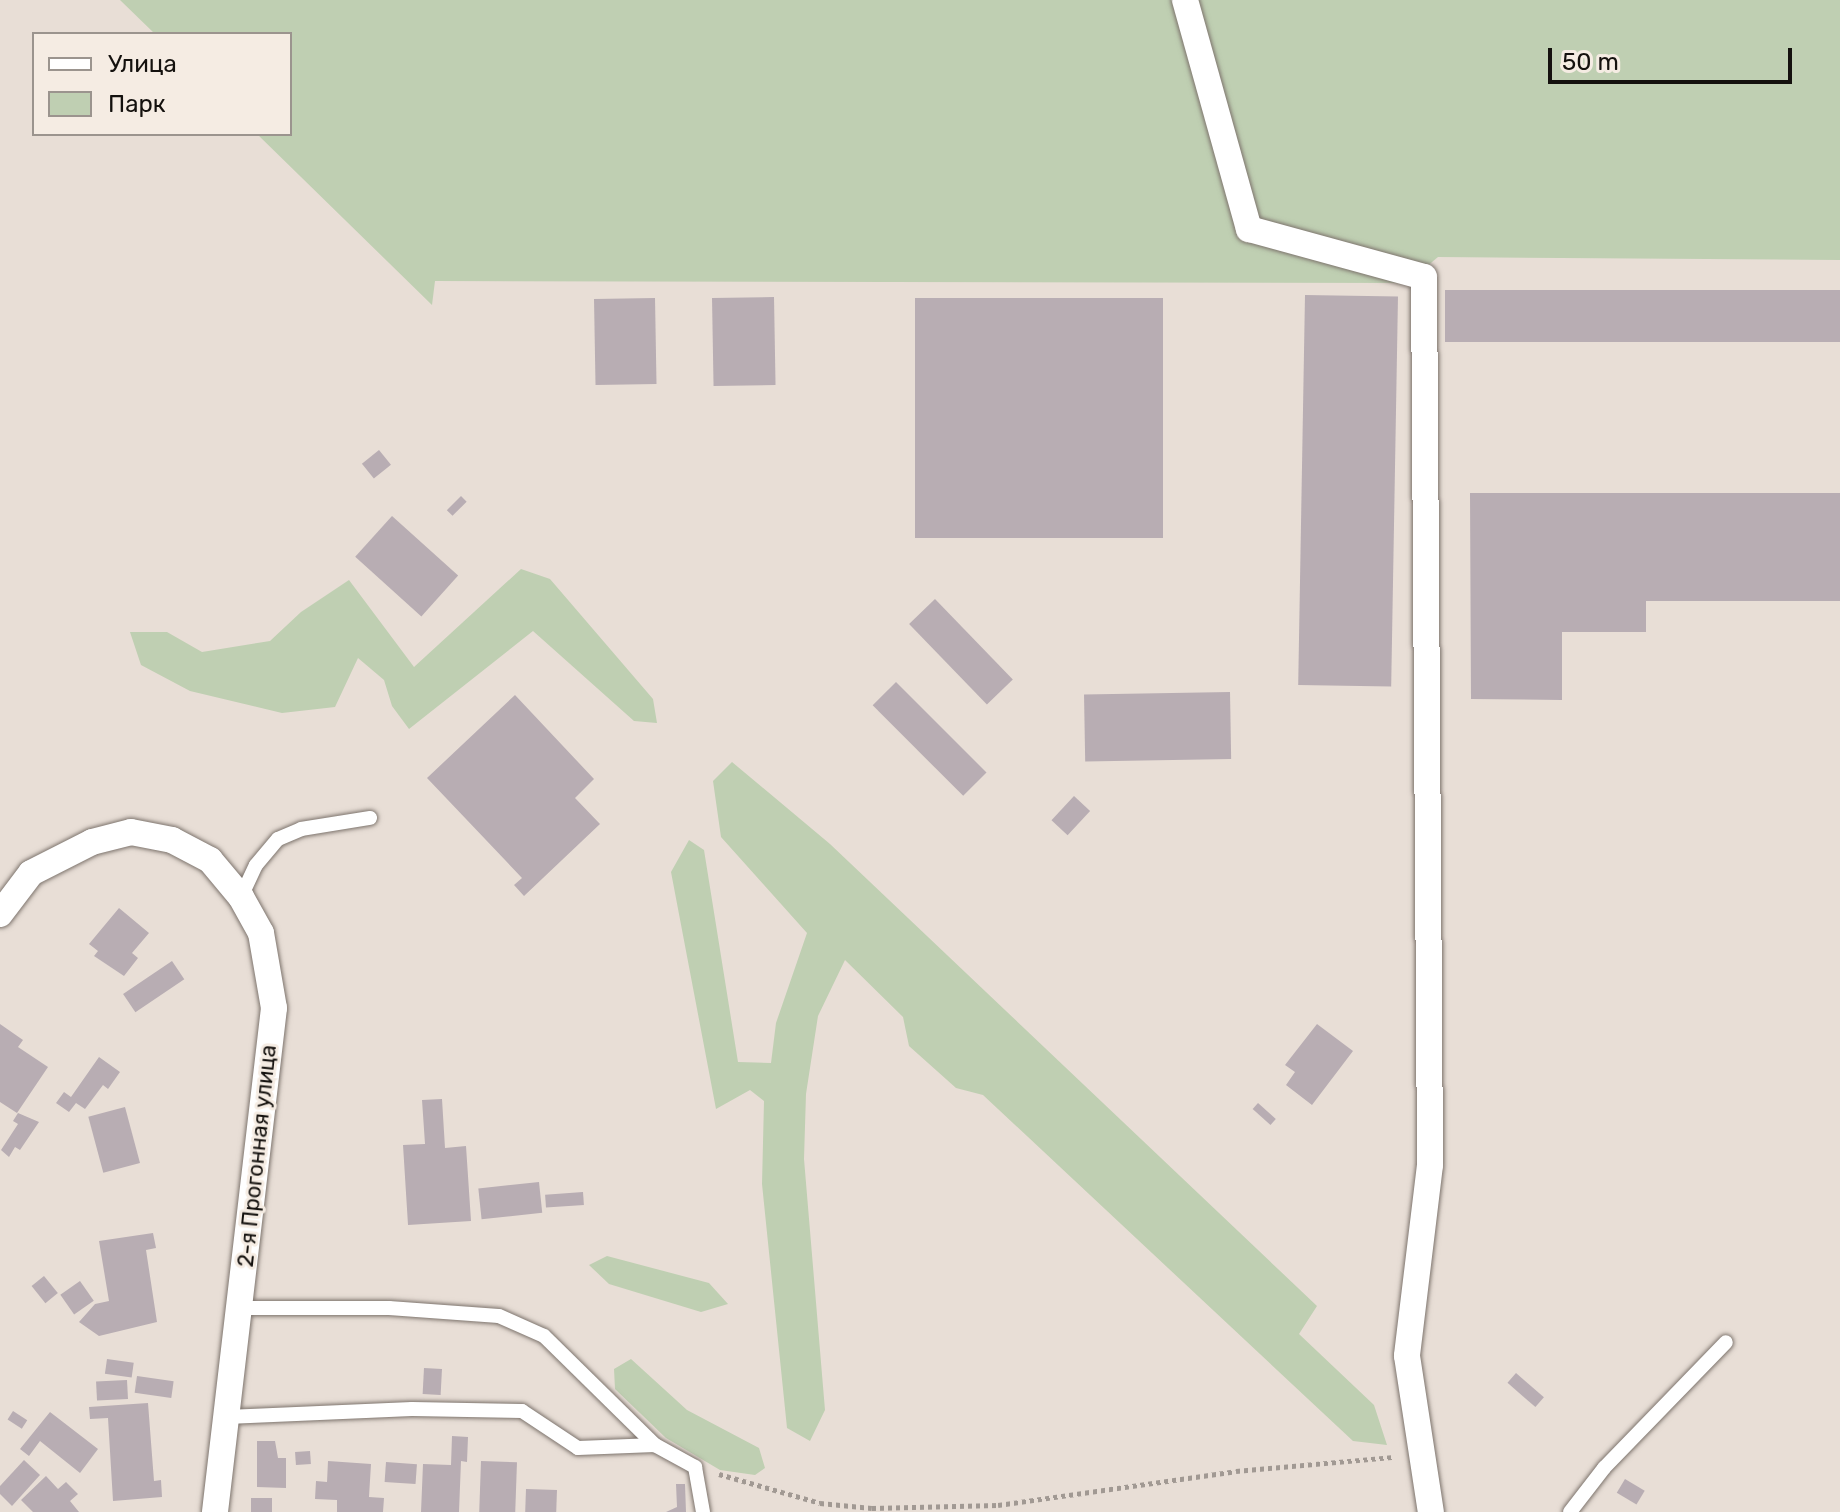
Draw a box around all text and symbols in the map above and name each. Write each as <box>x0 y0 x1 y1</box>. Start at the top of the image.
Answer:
legend <box>32 32 292 136</box>
scale bar <box>1552 32 1796 82</box>
text: 50 m <box>1562 48 1619 76</box>
text: Улица <box>108 50 177 78</box>
text: Парк <box>108 90 166 118</box>
street label: 2-я Прогонная улица <box>232 1044 282 1268</box>

